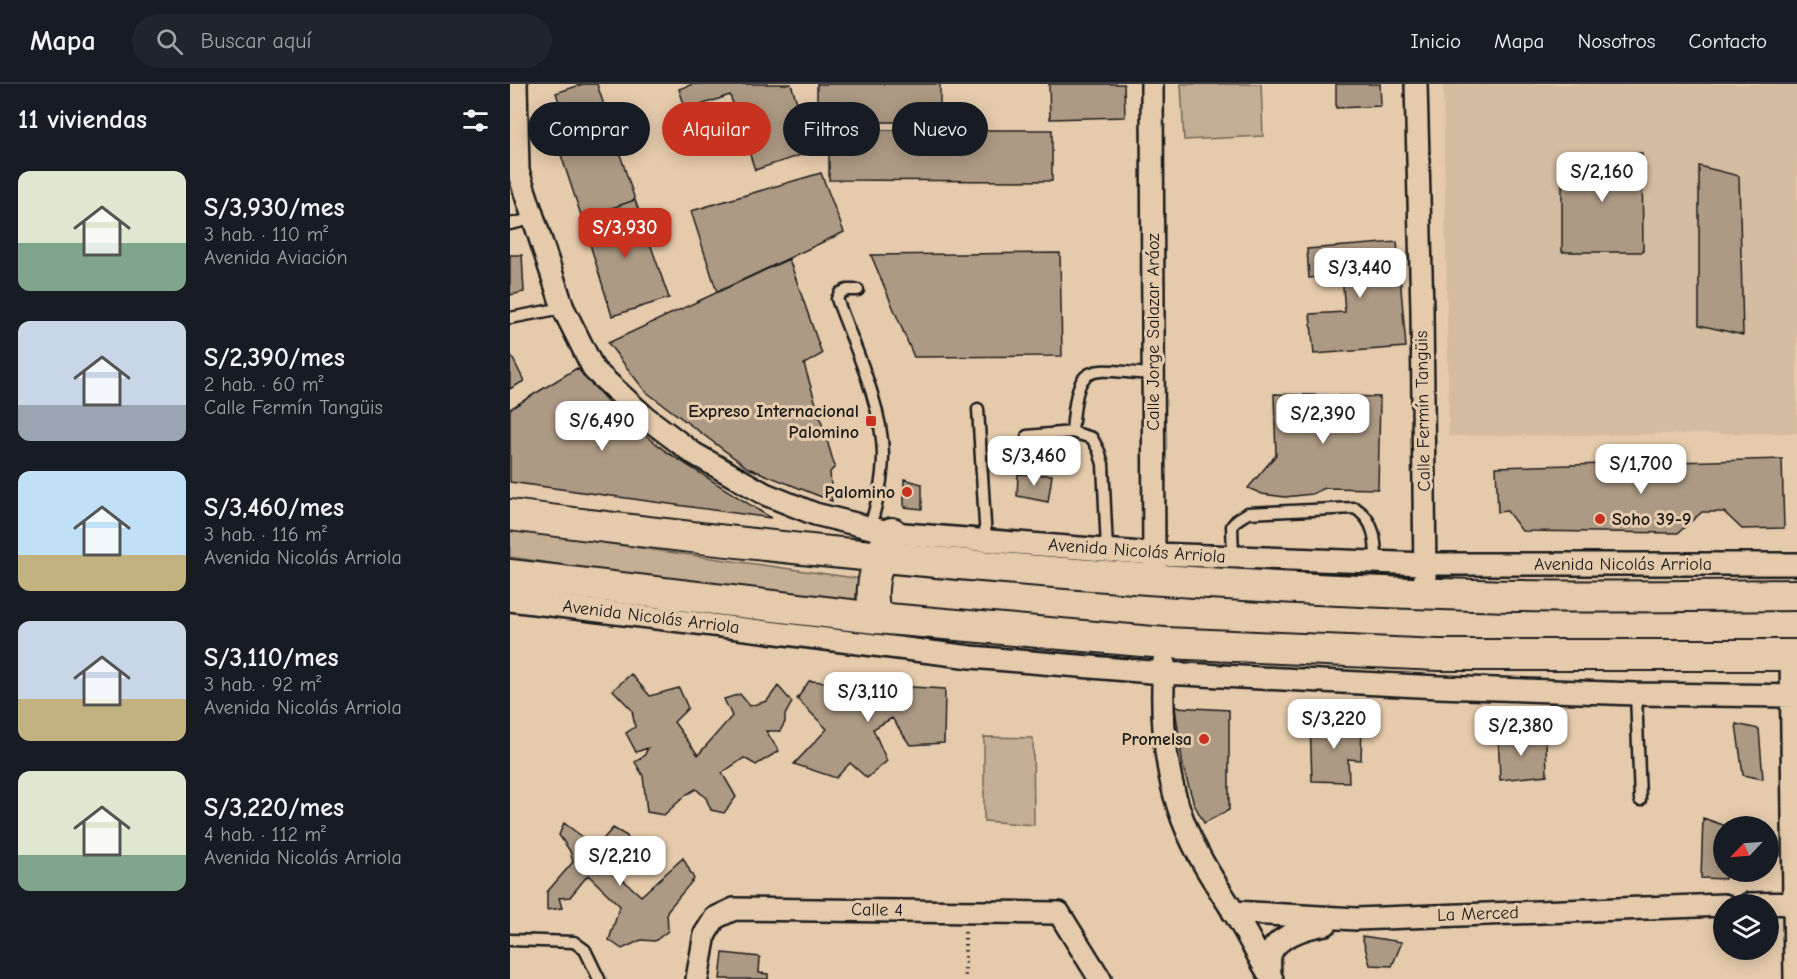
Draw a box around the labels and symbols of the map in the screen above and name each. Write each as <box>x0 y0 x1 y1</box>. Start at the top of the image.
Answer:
pin: S/2,160 <box>1547 152 1657 203</box>
pin: S/3,930 <box>570 208 680 259</box>
street label: Calle Jorge Salazar Aráoz <box>1143 233 1164 431</box>
pin: S/3,440 <box>1305 248 1415 299</box>
street label: Calle Fermín Tangüis <box>1411 330 1435 492</box>
pin: S/2,390 <box>1268 394 1378 445</box>
pin: S/6,490 <box>547 401 657 452</box>
place label: Expreso Internacional Palomino <box>688 401 859 443</box>
marker: Expreso Internacional Palomino <box>864 414 878 428</box>
pin: S/3,460 <box>979 436 1089 487</box>
pin: S/1,700 <box>1586 444 1696 495</box>
place label: Palomino <box>825 482 895 503</box>
marker: Palomino <box>900 485 914 499</box>
place label: Soho 39-9 <box>1612 509 1691 530</box>
marker: Soho 39-9 <box>1593 512 1607 526</box>
street label: Avenida Nicolás Arriola <box>1047 534 1227 568</box>
street label: Avenida Nicolás Arriola <box>1534 554 1712 575</box>
street label: Avenida Nicolás Arriola <box>561 596 741 638</box>
pin: S/3,110 <box>813 672 923 723</box>
pin: S/3,220 <box>1279 699 1389 750</box>
pin: S/2,380 <box>1466 706 1576 757</box>
place label: Promelsa <box>1122 729 1192 750</box>
marker: Promelsa <box>1197 732 1211 746</box>
north arrow <box>1713 816 1779 882</box>
pin: S/2,210 <box>565 836 675 887</box>
street label: Calle 4 <box>851 899 903 921</box>
street label: La Merced <box>1437 902 1519 926</box>

